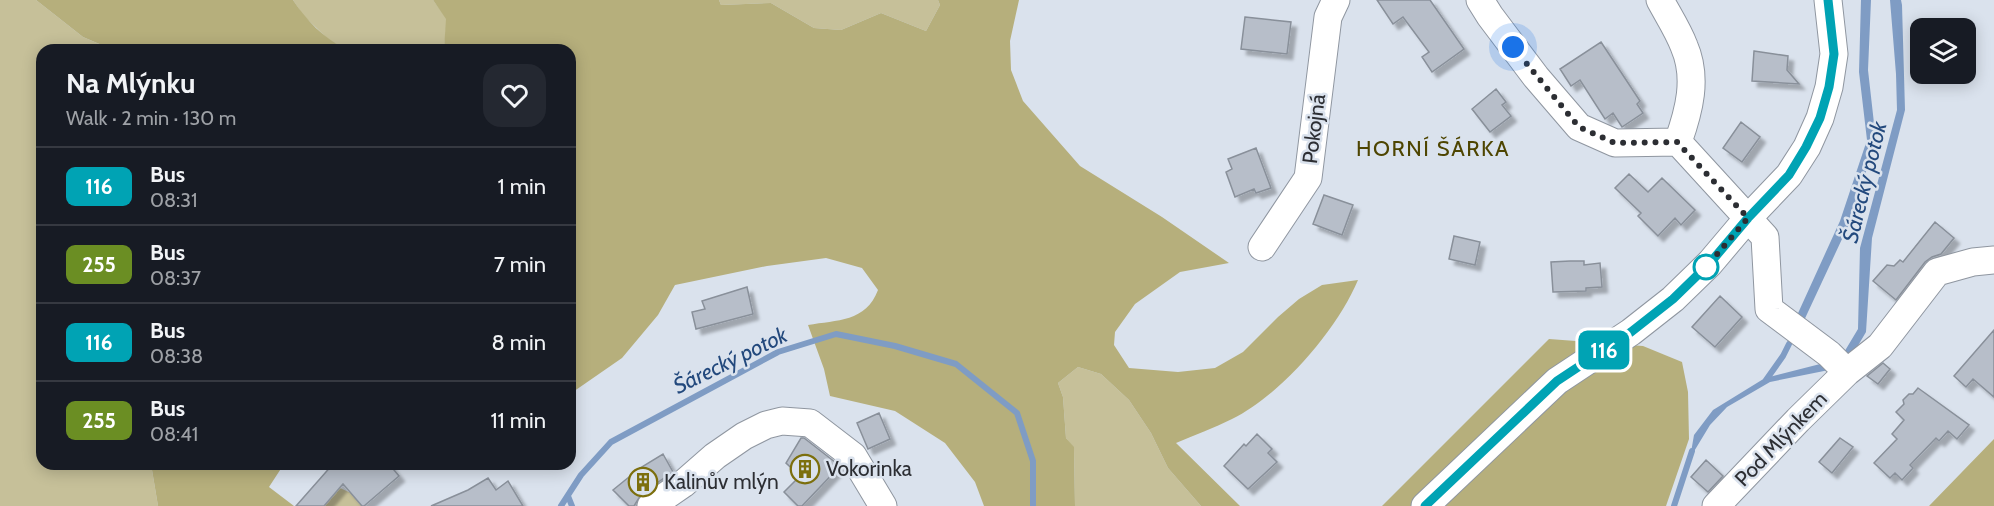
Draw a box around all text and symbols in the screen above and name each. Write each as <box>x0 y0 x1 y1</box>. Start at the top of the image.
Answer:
map controls <box>1910 18 1976 84</box>
button: layers <box>1910 18 1976 84</box>
your location <box>1498 32 1528 62</box>
button: heart <box>483 64 546 127</box>
text: Na Mlýnku <box>66 66 196 100</box>
street label: Pokojná <box>1297 93 1331 165</box>
text: Walk · 2 min · 130 m <box>66 106 236 130</box>
water label: Šárecký potok <box>1836 118 1893 245</box>
district label: HORNÍ ŠÁRKA <box>1356 135 1510 162</box>
text: Bus <box>150 161 185 188</box>
text: 1 min <box>498 173 546 200</box>
text: 116 <box>85 174 113 199</box>
text: 08:31 <box>150 188 198 212</box>
text: Bus <box>150 239 185 266</box>
text: 7 min <box>494 251 546 278</box>
text: 255 <box>82 252 116 277</box>
unlabelled marker <box>1693 254 1719 280</box>
text: 08:37 <box>150 266 201 290</box>
text: Bus <box>150 317 185 344</box>
water label: Šárecký potok <box>669 321 792 400</box>
text: 8 min <box>491 329 546 356</box>
text: 116 <box>85 330 113 355</box>
line badge: 116 <box>1570 330 1638 370</box>
text: 116 <box>1590 338 1618 363</box>
text: 08:38 <box>150 344 203 368</box>
street label: Pod Mlýnkem <box>1729 386 1832 491</box>
text: Bus <box>150 395 185 422</box>
text: 11 min <box>490 407 546 434</box>
text: 255 <box>82 408 116 433</box>
text: 08:41 <box>150 422 198 446</box>
building icon: Vokorinka <box>789 453 821 485</box>
place label: Vokorinka <box>826 456 912 481</box>
building icon: Kalinův mlýn <box>627 466 659 498</box>
place label: Kalinův mlýn <box>664 469 779 494</box>

